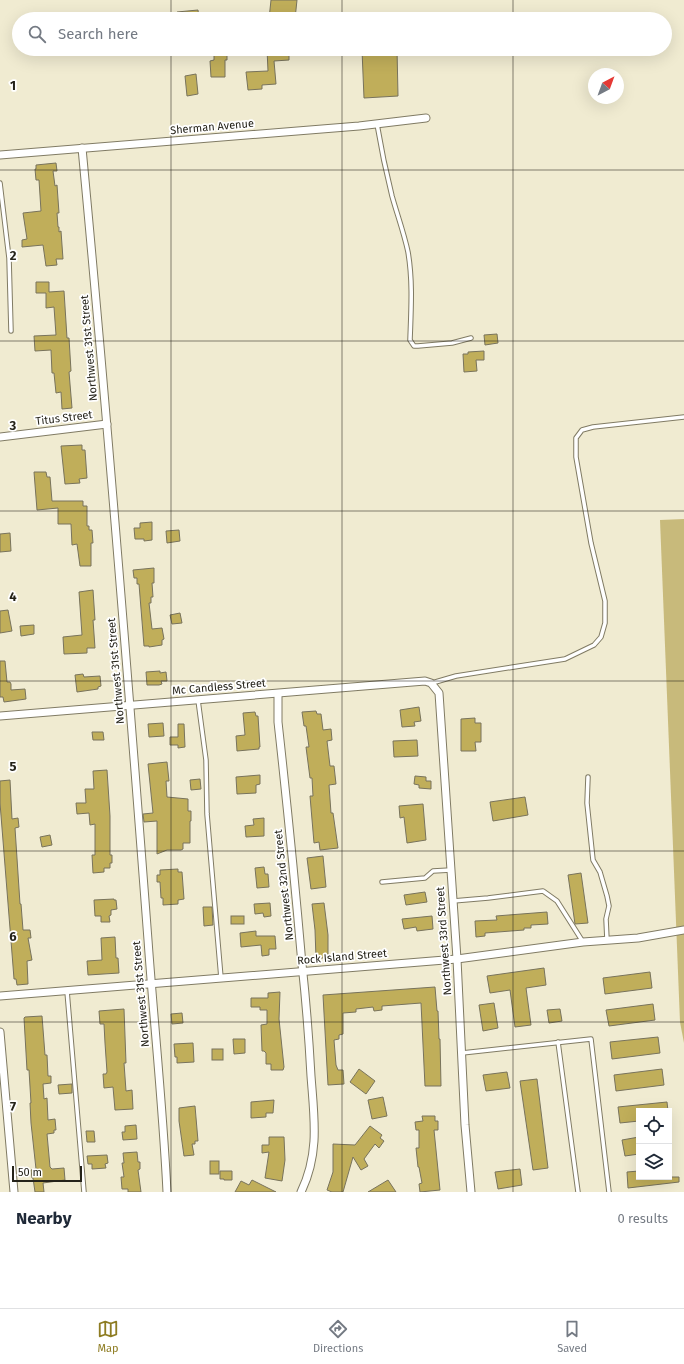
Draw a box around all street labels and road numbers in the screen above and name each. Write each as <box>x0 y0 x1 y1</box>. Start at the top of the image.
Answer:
street label: Sherman Avenue <box>170 117 254 137</box>
street label: Northwest 31st Street <box>78 294 100 402</box>
street label: Titus Street <box>35 408 93 428</box>
street label: Northwest 31st Street <box>105 617 127 725</box>
street label: Mc Candless Street <box>172 676 266 698</box>
street label: Northwest 32nd Street <box>272 829 296 941</box>
street label: Northwest 33rd Street <box>434 886 454 996</box>
street label: Northwest 31st Street <box>130 940 152 1048</box>
street label: Rock Island Street <box>297 947 387 967</box>

